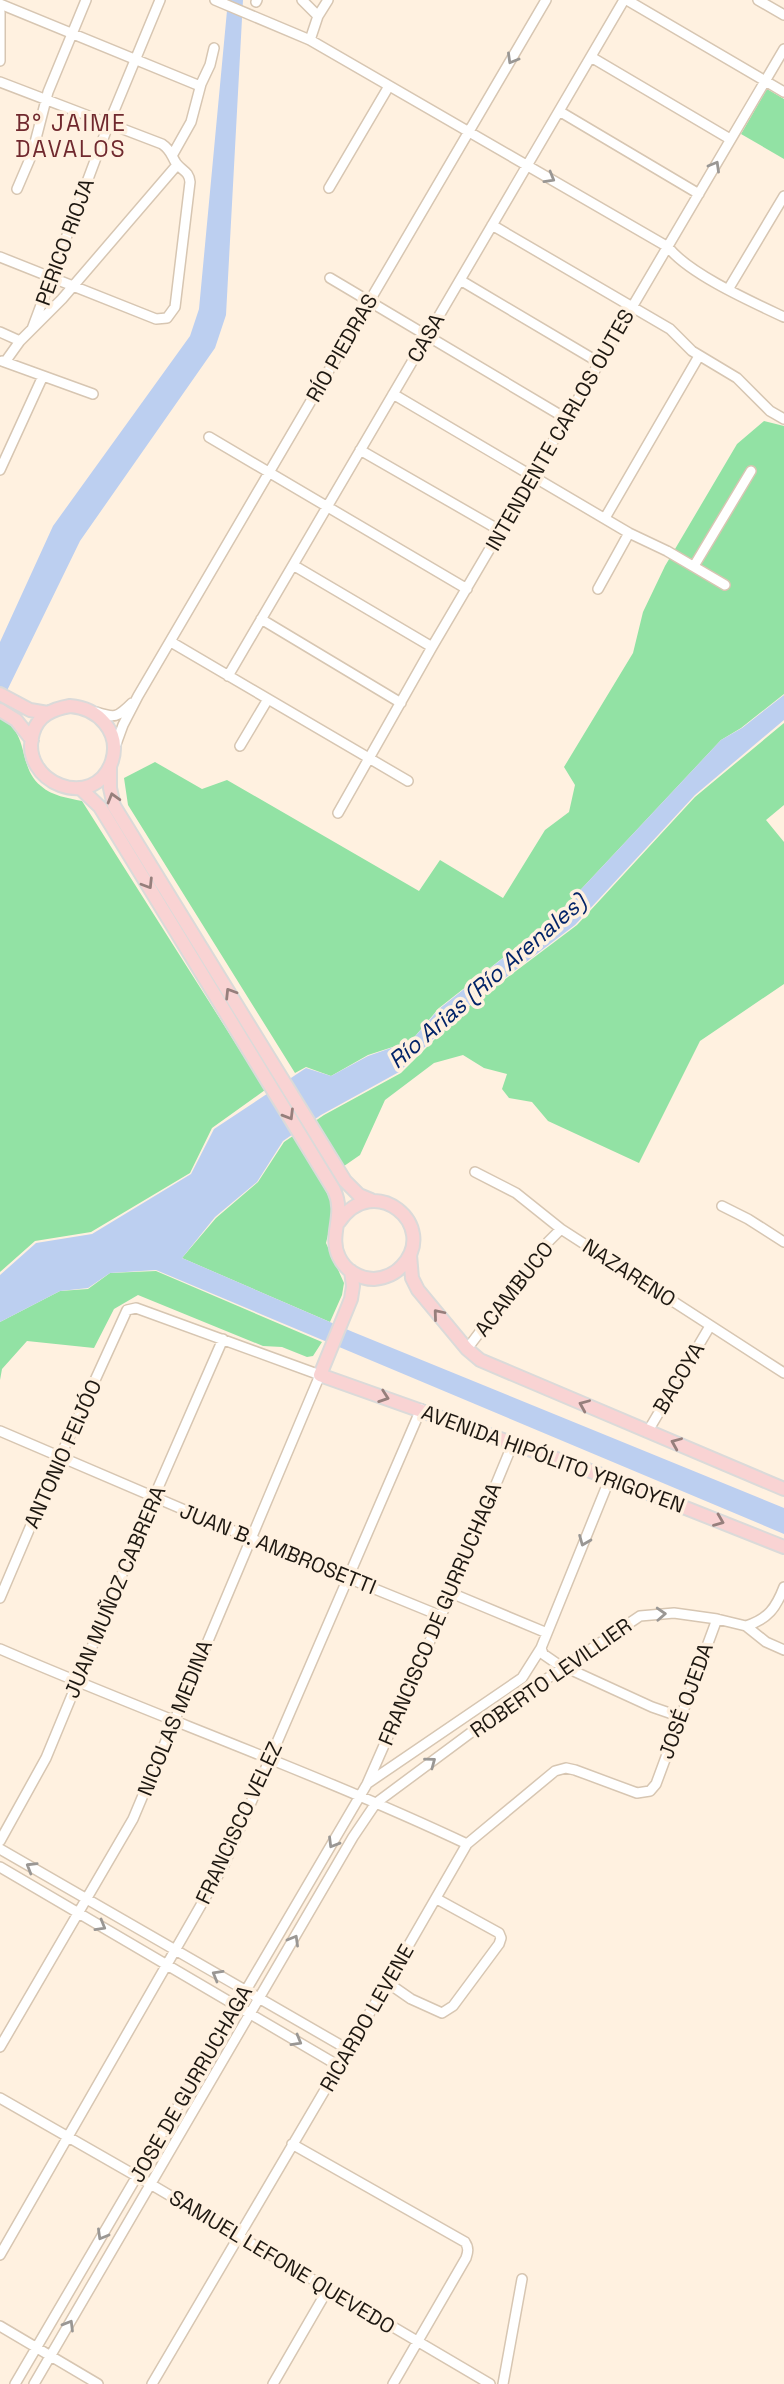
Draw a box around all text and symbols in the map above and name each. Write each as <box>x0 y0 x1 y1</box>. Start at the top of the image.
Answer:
one-way arrow <box>507 52 520 64</box>
district label: B° JAIME DAVALOS <box>15 108 127 164</box>
one-way arrow <box>706 161 719 174</box>
one-way arrow <box>543 170 555 183</box>
street label: PERICO RIOJA <box>29 175 100 309</box>
street label: RÍO PIEDRAS <box>300 289 383 407</box>
street label: INTENDENTE CARLOS OUTES <box>479 304 640 555</box>
street label: CASA <box>401 308 450 367</box>
one-way arrow <box>107 793 121 805</box>
one-way arrow <box>139 876 152 889</box>
water label: Río Arias (Río Arenales) <box>382 885 594 1075</box>
one-way arrow <box>226 987 239 1000</box>
one-way arrow <box>281 1107 294 1120</box>
street label: NAZARENO <box>578 1233 681 1313</box>
street label: ACAMBUCO <box>468 1236 559 1342</box>
one-way arrow <box>434 1310 447 1322</box>
street label: BACOYA <box>647 1337 710 1418</box>
street label: ANTONIO FEIJÓO <box>18 1375 107 1532</box>
one-way arrow <box>378 1389 390 1403</box>
street label: AVENIDA HIPÓLITO YRIGOYEN <box>418 1398 689 1519</box>
one-way arrow <box>579 1399 591 1413</box>
one-way arrow <box>671 1437 683 1451</box>
street label: FRANCISCO DE GURRUCHAGA <box>372 1478 507 1749</box>
street label: JUAN MUÑOZ CABRERA <box>58 1482 172 1702</box>
street label: JUAN B. AMBROSETTI <box>176 1497 380 1600</box>
one-way arrow <box>712 1513 724 1527</box>
one-way arrow <box>579 1534 593 1546</box>
one-way arrow <box>656 1606 667 1621</box>
street label: ROBERTO LEVILLIER <box>465 1612 637 1743</box>
street label: NICOLAS MEDINA <box>131 1636 218 1800</box>
street label: JOSÉ OJEDA <box>652 1639 719 1763</box>
street label: FRANCISCO VELEZ <box>189 1737 288 1908</box>
one-way arrow <box>423 1758 436 1771</box>
one-way arrow <box>328 1836 341 1849</box>
one-way arrow <box>26 1862 39 1875</box>
one-way arrow <box>94 1918 106 1931</box>
one-way arrow <box>286 1934 299 1947</box>
street label: RICARDO LEVENE <box>314 1939 420 2096</box>
one-way arrow <box>212 1970 225 1983</box>
street label: JOSE DE GURRUCHAGA <box>123 1980 258 2187</box>
one-way arrow <box>290 2033 303 2046</box>
street label: SAMUEL LEFONE QUEVEDO <box>164 2183 400 2340</box>
one-way arrow <box>98 2227 111 2240</box>
one-way arrow <box>61 2320 74 2333</box>

